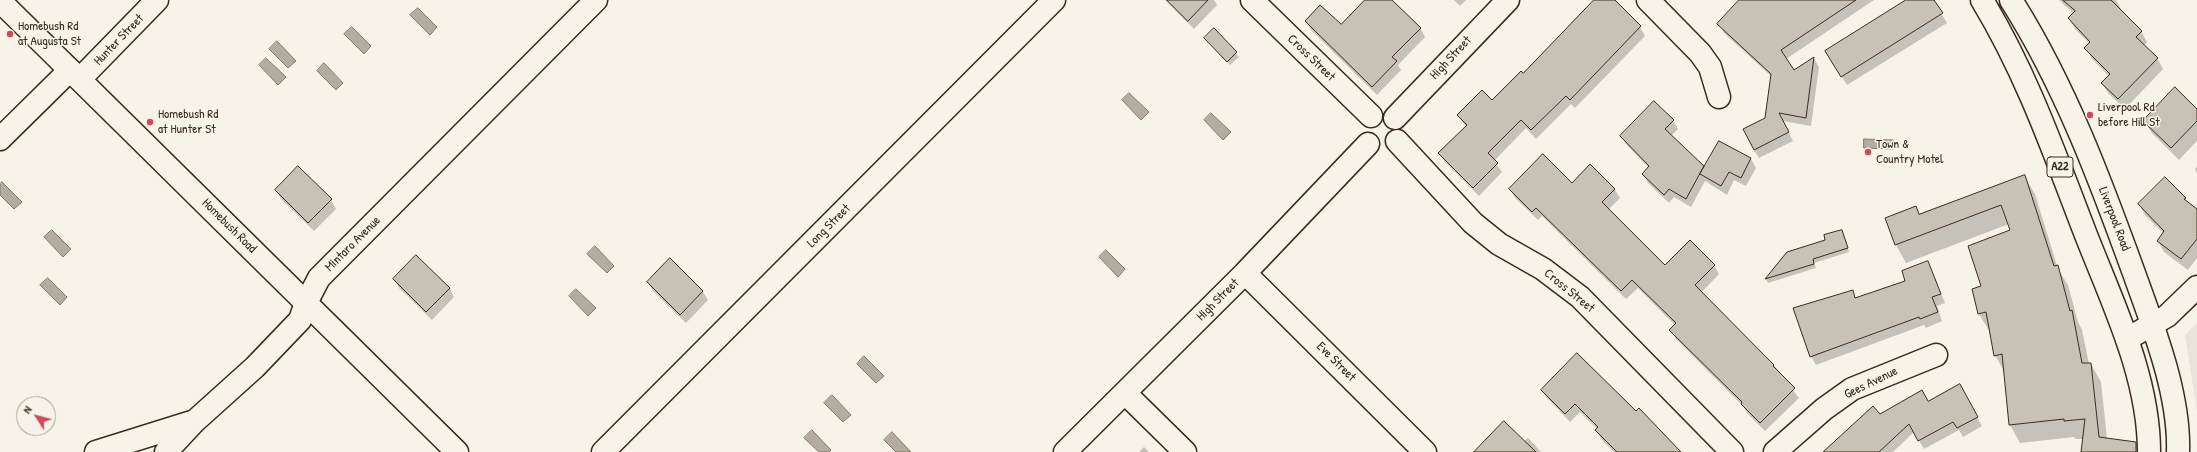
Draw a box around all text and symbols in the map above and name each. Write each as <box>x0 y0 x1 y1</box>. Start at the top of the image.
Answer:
street label: Hunter Street <box>91 11 147 69</box>
place label: Homebush Rd at Augusta St <box>18 19 81 50</box>
marker: Homebush Rd at Augusta St <box>5 29 15 39</box>
street label: Cross Street <box>1284 31 1338 85</box>
street label: High Street <box>1427 33 1475 83</box>
place label: Liverpool Rd before Hill St <box>2098 100 2160 131</box>
place label: Homebush Rd at Hunter St <box>158 107 218 138</box>
marker: Liverpool Rd before Hill St <box>2085 110 2095 120</box>
marker: Homebush Rd at Hunter St <box>145 117 155 127</box>
place label: Town & Country Motel <box>1876 137 1943 168</box>
marker: Town & Country Motel <box>1863 147 1873 157</box>
road number: A22 <box>2047 157 2073 177</box>
street label: Liverpool Road <box>2095 185 2133 253</box>
street label: Homebush Road <box>199 196 259 256</box>
street label: Long Street <box>804 201 854 251</box>
street label: Mintaro Avenue <box>322 213 384 275</box>
street label: Cross Street <box>1541 266 1597 316</box>
street label: High Street <box>1194 276 1242 324</box>
street label: Eve Street <box>1313 339 1359 385</box>
street label: Gees Avenue <box>1842 363 1900 403</box>
north arrow <box>16 396 56 436</box>
text: N <box>20 403 34 416</box>

